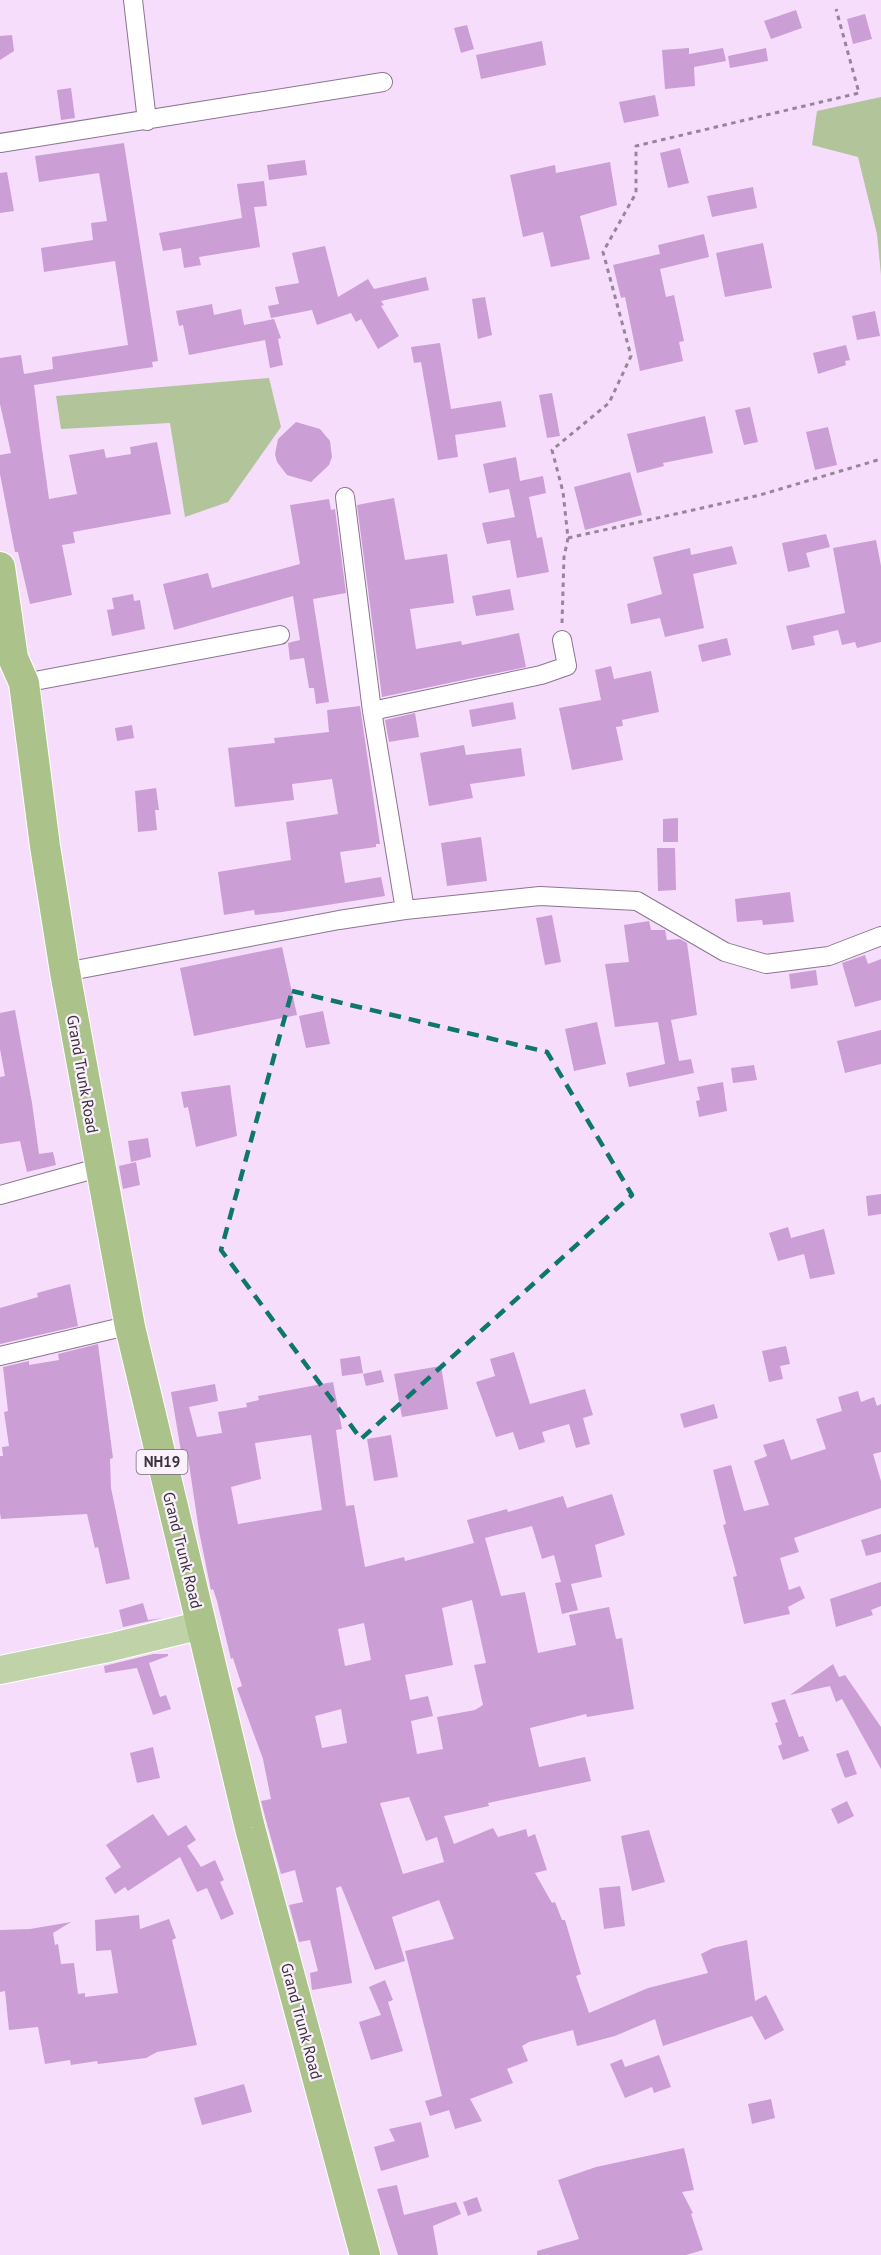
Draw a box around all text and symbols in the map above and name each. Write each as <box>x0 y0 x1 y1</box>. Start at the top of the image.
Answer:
street label: Grand Trunk Road <box>63 1013 103 1135</box>
road number: NH19 <box>136 1450 188 1474</box>
street label: Grand Trunk Road <box>159 1490 207 1610</box>
street label: Grand Trunk Road <box>277 1961 327 2081</box>

